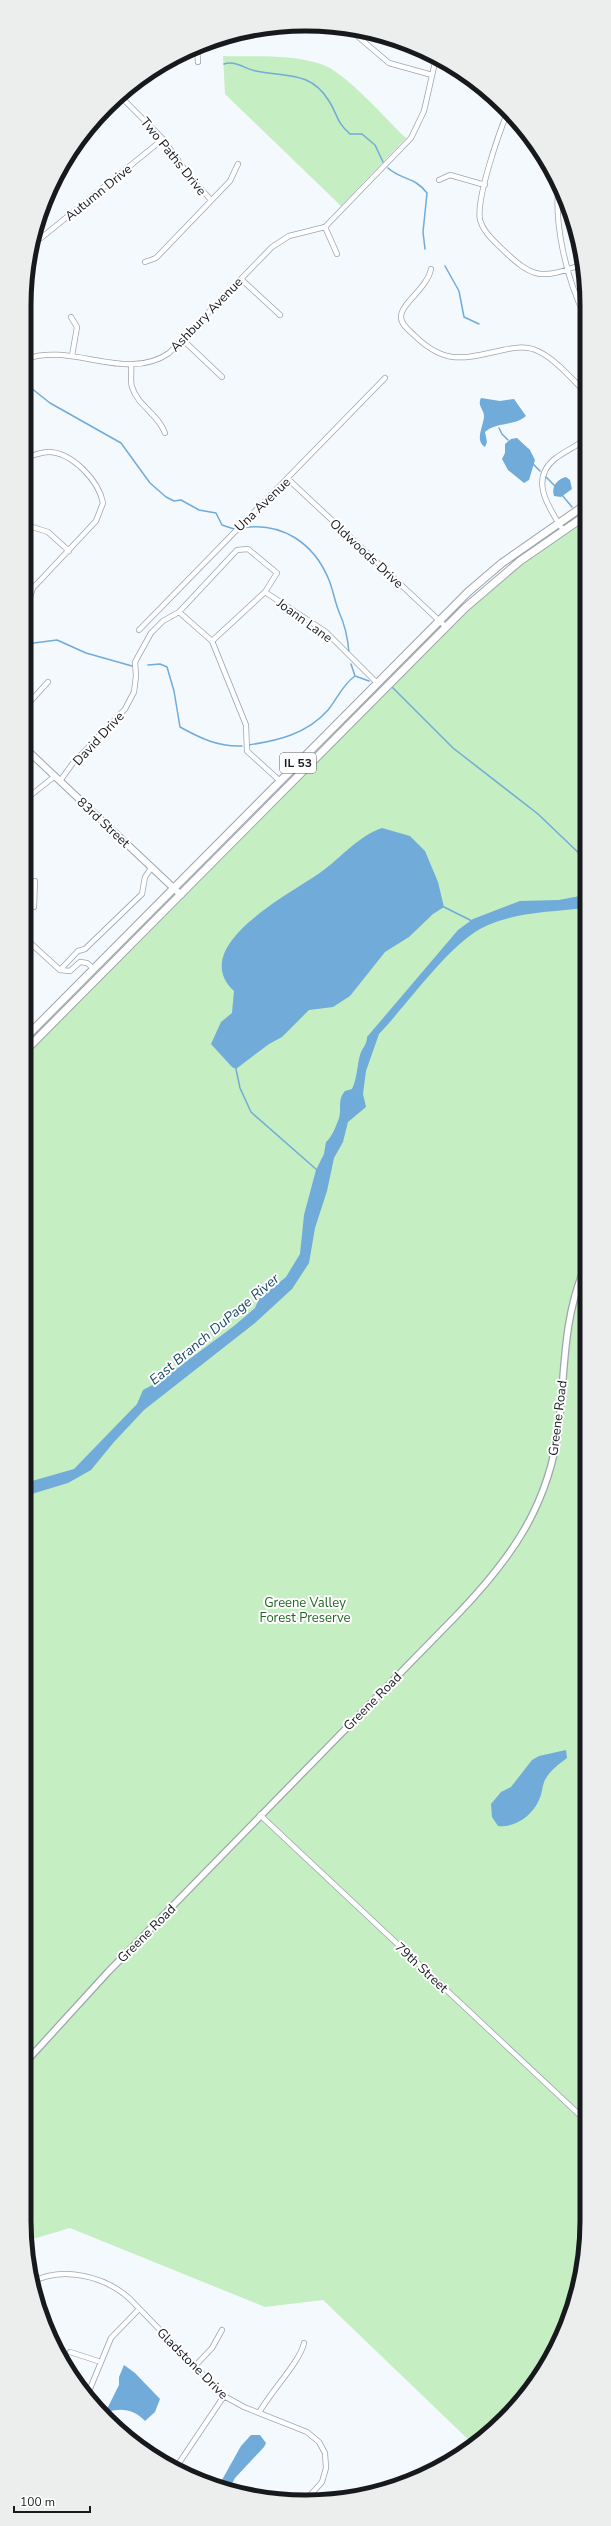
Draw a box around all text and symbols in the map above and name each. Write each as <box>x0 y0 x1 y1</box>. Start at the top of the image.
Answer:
street label: Two Paths Drive <box>136 114 210 199</box>
street label: Autumn Drive <box>61 160 136 225</box>
street label: Ashbury Avenue <box>166 273 247 356</box>
street label: Una Avenue <box>231 473 295 536</box>
street label: Oldwoods Drive <box>326 515 407 593</box>
street label: Joann Lane <box>272 594 336 647</box>
street label: David Drive <box>69 708 129 770</box>
road number: IL 53 <box>280 753 316 773</box>
street label: 83rd Street <box>73 793 134 852</box>
water label: East Branch DuPage River <box>145 1269 284 1389</box>
street label: Greene Road <box>544 1379 572 1457</box>
park label: Greene Valley Forest Preserve <box>260 1594 351 1627</box>
street label: Greene Road <box>340 1669 406 1735</box>
street label: Greene Road <box>114 1901 180 1967</box>
street label: 79th Street <box>391 1939 452 1997</box>
street label: Gladstone Drive <box>153 2324 232 2403</box>
scale bar <box>14 2488 90 2514</box>
text: 100 m <box>20 2494 55 2510</box>

